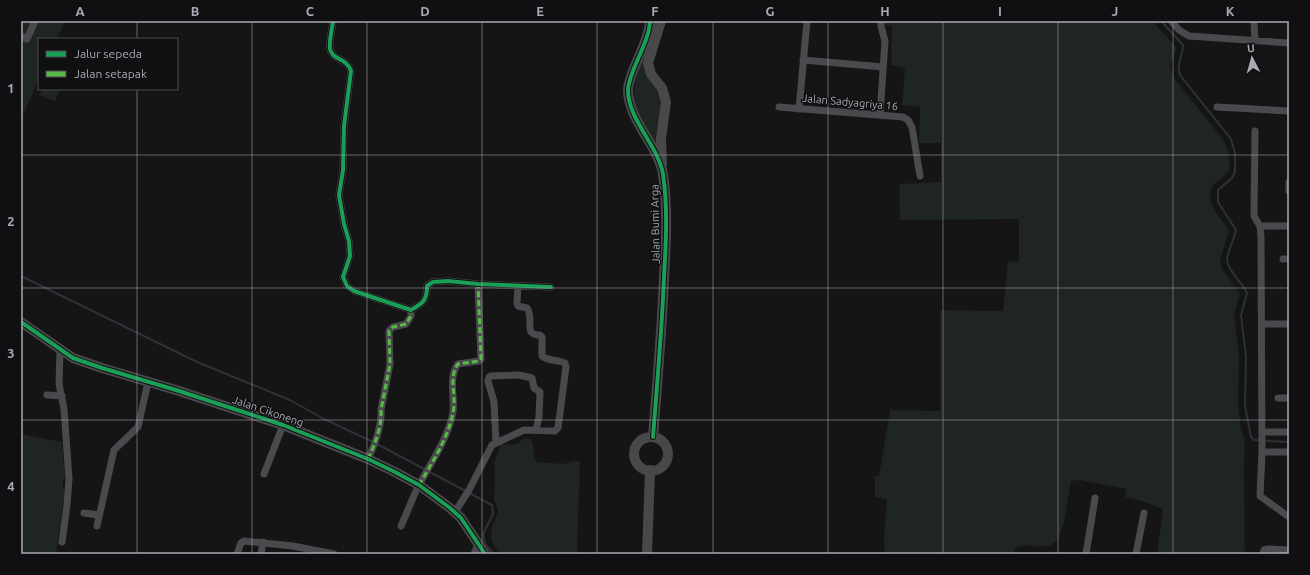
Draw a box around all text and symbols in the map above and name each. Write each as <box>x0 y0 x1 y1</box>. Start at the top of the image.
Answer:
text: A <box>75 4 85 18</box>
text: B <box>191 4 200 18</box>
text: C <box>306 4 315 18</box>
text: D <box>420 4 430 18</box>
text: E <box>536 4 544 18</box>
text: F <box>651 4 659 18</box>
text: G <box>766 4 775 18</box>
text: H <box>880 4 890 18</box>
text: I <box>998 4 1002 18</box>
text: J <box>1112 4 1118 18</box>
text: K <box>1226 4 1235 18</box>
legend <box>38 38 178 90</box>
north arrow <box>1232 38 1272 78</box>
text: U <box>1246 42 1255 54</box>
text: Jalur sepeda <box>74 47 142 60</box>
text: Jalan setapak <box>74 67 147 80</box>
text: 1 <box>7 81 15 95</box>
street label: Jalan Sadyagriya 16 <box>802 92 898 112</box>
street label: Jalan Bumi Arga <box>648 184 662 264</box>
text: 2 <box>7 214 15 228</box>
text: 3 <box>7 346 15 360</box>
street label: Jalan Cikoneng <box>231 393 305 429</box>
text: 4 <box>7 479 15 493</box>

